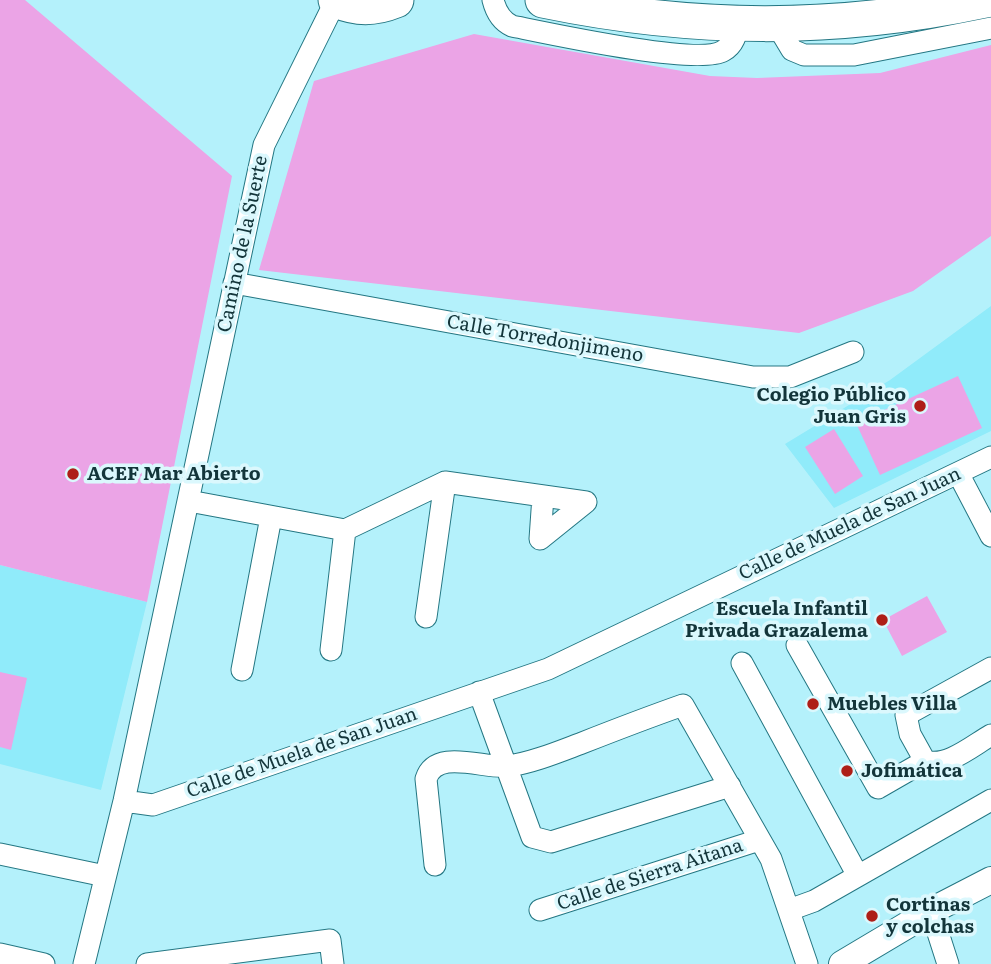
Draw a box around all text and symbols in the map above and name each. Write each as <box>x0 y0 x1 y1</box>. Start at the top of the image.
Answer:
street label: Camino de la Suerte <box>213 154 273 334</box>
street label: Calle Torredonjimeno <box>445 310 645 368</box>
place label: Colegio Público Juan Gris <box>756 384 906 428</box>
marker: Colegio Público Juan Gris <box>912 398 928 414</box>
street label: Calle de Muela de San Juan <box>735 462 965 586</box>
place label: ACEF Mar Abierto <box>87 463 261 485</box>
marker: ACEF Mar Abierto <box>65 466 81 482</box>
place label: Escuela Infantil Privada Grazalema <box>685 598 868 642</box>
marker: Escuela Infantil Privada Grazalema <box>874 612 890 628</box>
place label: Muebles Villa <box>827 693 957 715</box>
marker: Muebles Villa <box>805 696 821 712</box>
street label: Calle de Muela de San Juan <box>184 703 420 803</box>
place label: Jofimática <box>861 760 963 782</box>
marker: Jofimática <box>839 763 855 779</box>
street label: Calle de Sierra Aitana <box>554 834 746 916</box>
place label: Cortinas y colchas <box>886 894 974 938</box>
marker: Cortinas y colchas <box>864 908 880 924</box>

